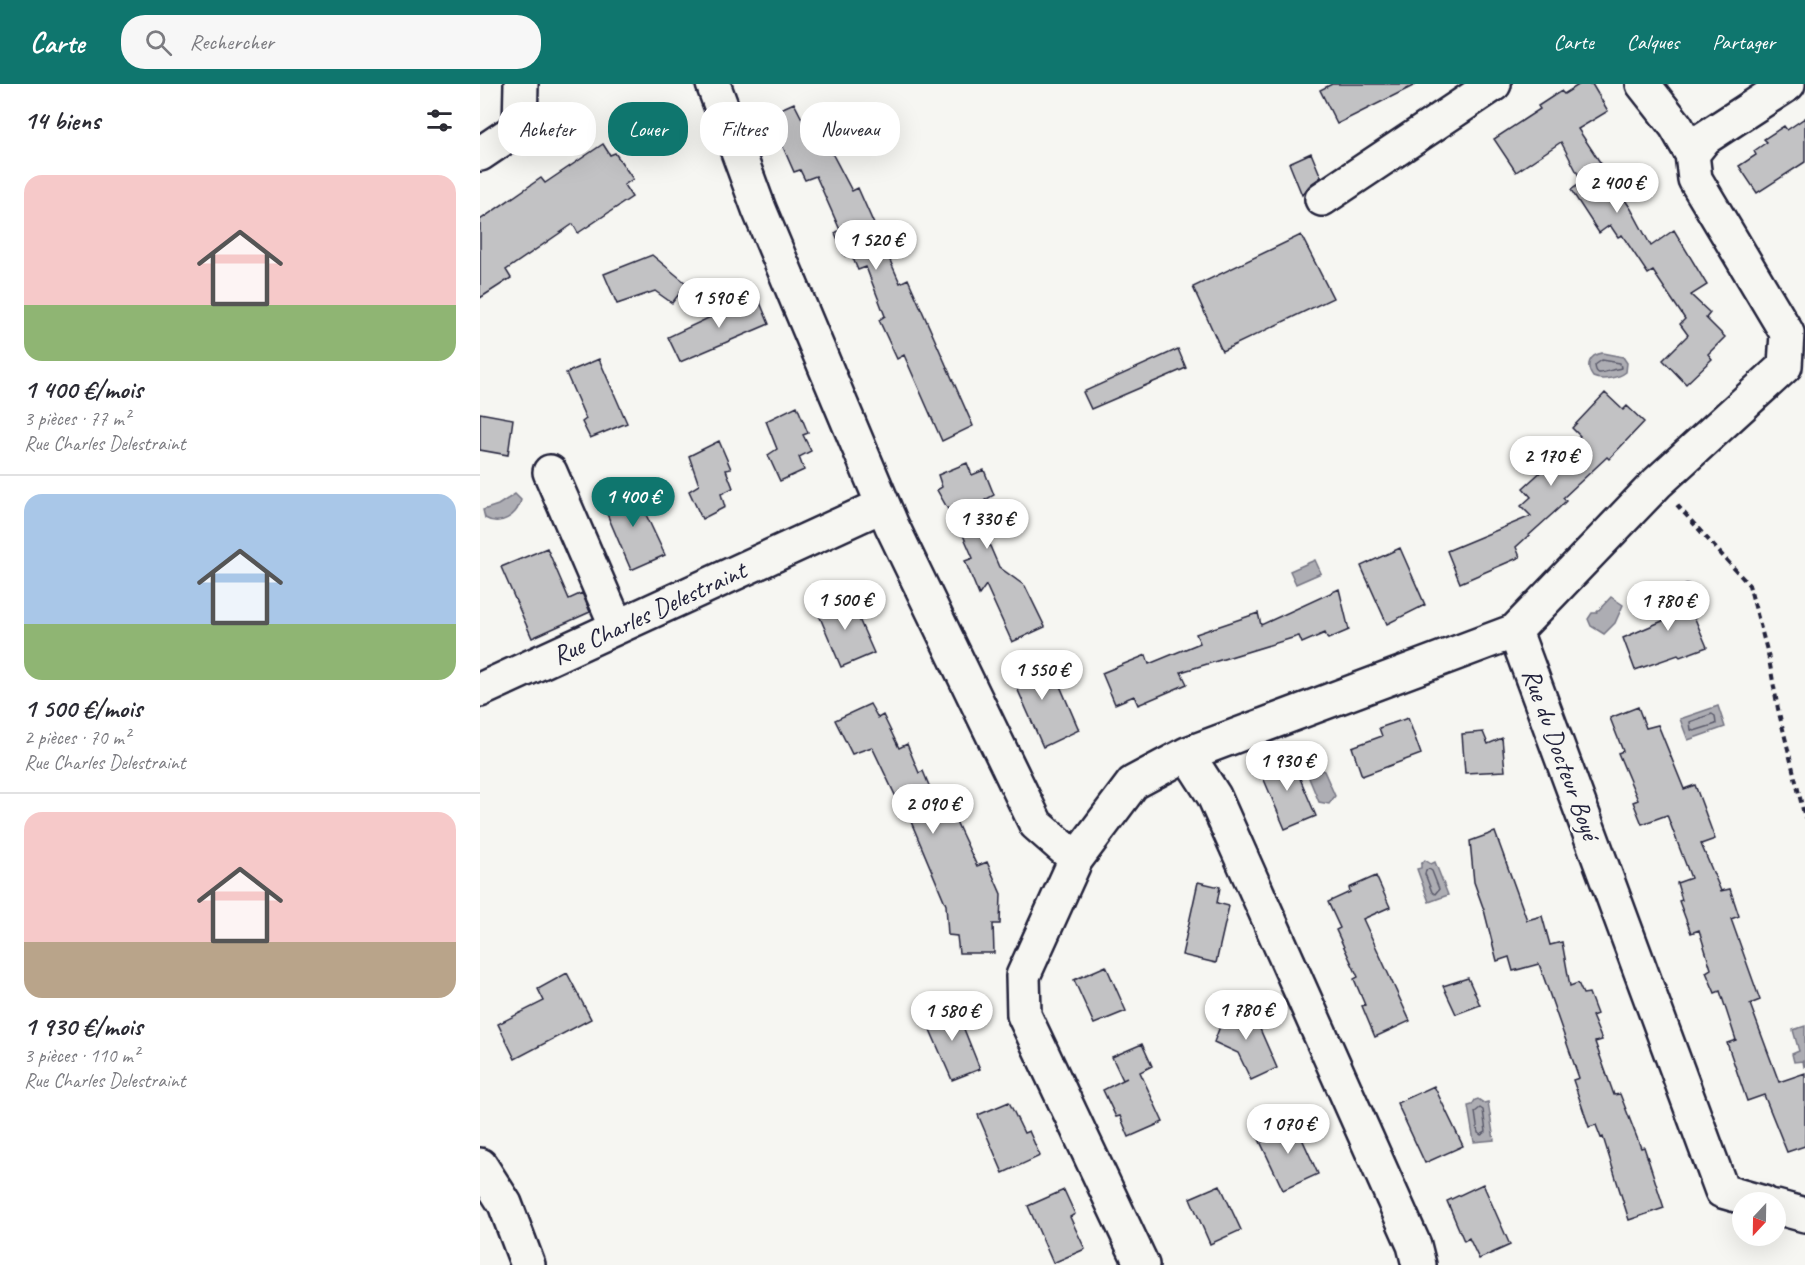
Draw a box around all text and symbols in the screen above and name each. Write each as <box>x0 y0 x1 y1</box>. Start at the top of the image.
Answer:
search box <box>121 15 541 69</box>
text: Carte <box>30 25 85 60</box>
icon: search <box>142 26 175 59</box>
text: Rechercher <box>190 28 274 56</box>
text: Carte <box>1553 29 1594 55</box>
text: Calques <box>1627 29 1679 55</box>
text: Partager <box>1712 29 1775 55</box>
chip: Acheter <box>498 102 596 156</box>
chip: Louer <box>608 102 688 156</box>
chip: Filtres <box>700 102 788 156</box>
chip: Nouveau <box>800 102 900 156</box>
text: 14 biens <box>24 104 100 137</box>
icon: filters <box>423 104 456 137</box>
pin: 2 400 € <box>1562 163 1672 214</box>
text: 2 400 € <box>1590 170 1644 195</box>
icon: home <box>186 214 294 322</box>
pin: 1 520 € <box>821 220 931 271</box>
text: 1 520 € <box>849 227 903 252</box>
pin: 1 590 € <box>664 278 774 329</box>
text: 1 590 € <box>692 285 746 310</box>
text: 1 400 €/mois <box>24 373 143 406</box>
text: 3 pièces · 77 m² <box>24 406 130 431</box>
text: Rue Charles Delestraint <box>24 431 185 456</box>
pin: 2 170 € <box>1496 436 1606 487</box>
text: 2 170 € <box>1524 443 1578 468</box>
pin: 1 400 € <box>578 477 688 528</box>
text: 1 400 € <box>606 484 660 509</box>
pin: 1 330 € <box>932 499 1042 550</box>
text: 1 330 € <box>960 506 1014 531</box>
icon: home <box>186 533 294 641</box>
street label: Rue Charles Delestraint <box>547 553 753 672</box>
pin: 1 500 € <box>790 580 900 631</box>
pin: 1 780 € <box>1613 581 1723 632</box>
text: 1 500 € <box>818 587 872 612</box>
text: 1 780 € <box>1641 588 1695 613</box>
pin: 1 550 € <box>987 650 1097 701</box>
text: 1 550 € <box>1015 657 1069 682</box>
street label: Rue du Docteur Boyé <box>1515 664 1608 847</box>
text: 1 500 €/mois <box>24 692 142 725</box>
text: 2 pièces · 70 m² <box>24 725 130 750</box>
pin: 1 930 € <box>1232 741 1342 792</box>
text: 1 930 € <box>1260 748 1314 773</box>
text: Rue Charles Delestraint <box>24 750 185 775</box>
pin: 2 090 € <box>878 784 988 835</box>
text: 2 090 € <box>906 791 960 816</box>
icon: home <box>186 851 294 959</box>
pin: 1 780 € <box>1191 990 1301 1041</box>
pin: 1 580 € <box>897 991 1007 1042</box>
text: 1 780 € <box>1219 997 1273 1022</box>
text: 1 580 € <box>925 998 979 1023</box>
text: 1 930 €/mois <box>24 1010 142 1043</box>
text: 3 pièces · 110 m² <box>24 1043 139 1068</box>
text: Rue Charles Delestraint <box>24 1068 185 1093</box>
pin: 1 070 € <box>1233 1104 1343 1155</box>
text: 1 070 € <box>1261 1111 1315 1136</box>
north arrow <box>1732 1192 1786 1246</box>
map controls <box>1732 1192 1786 1246</box>

